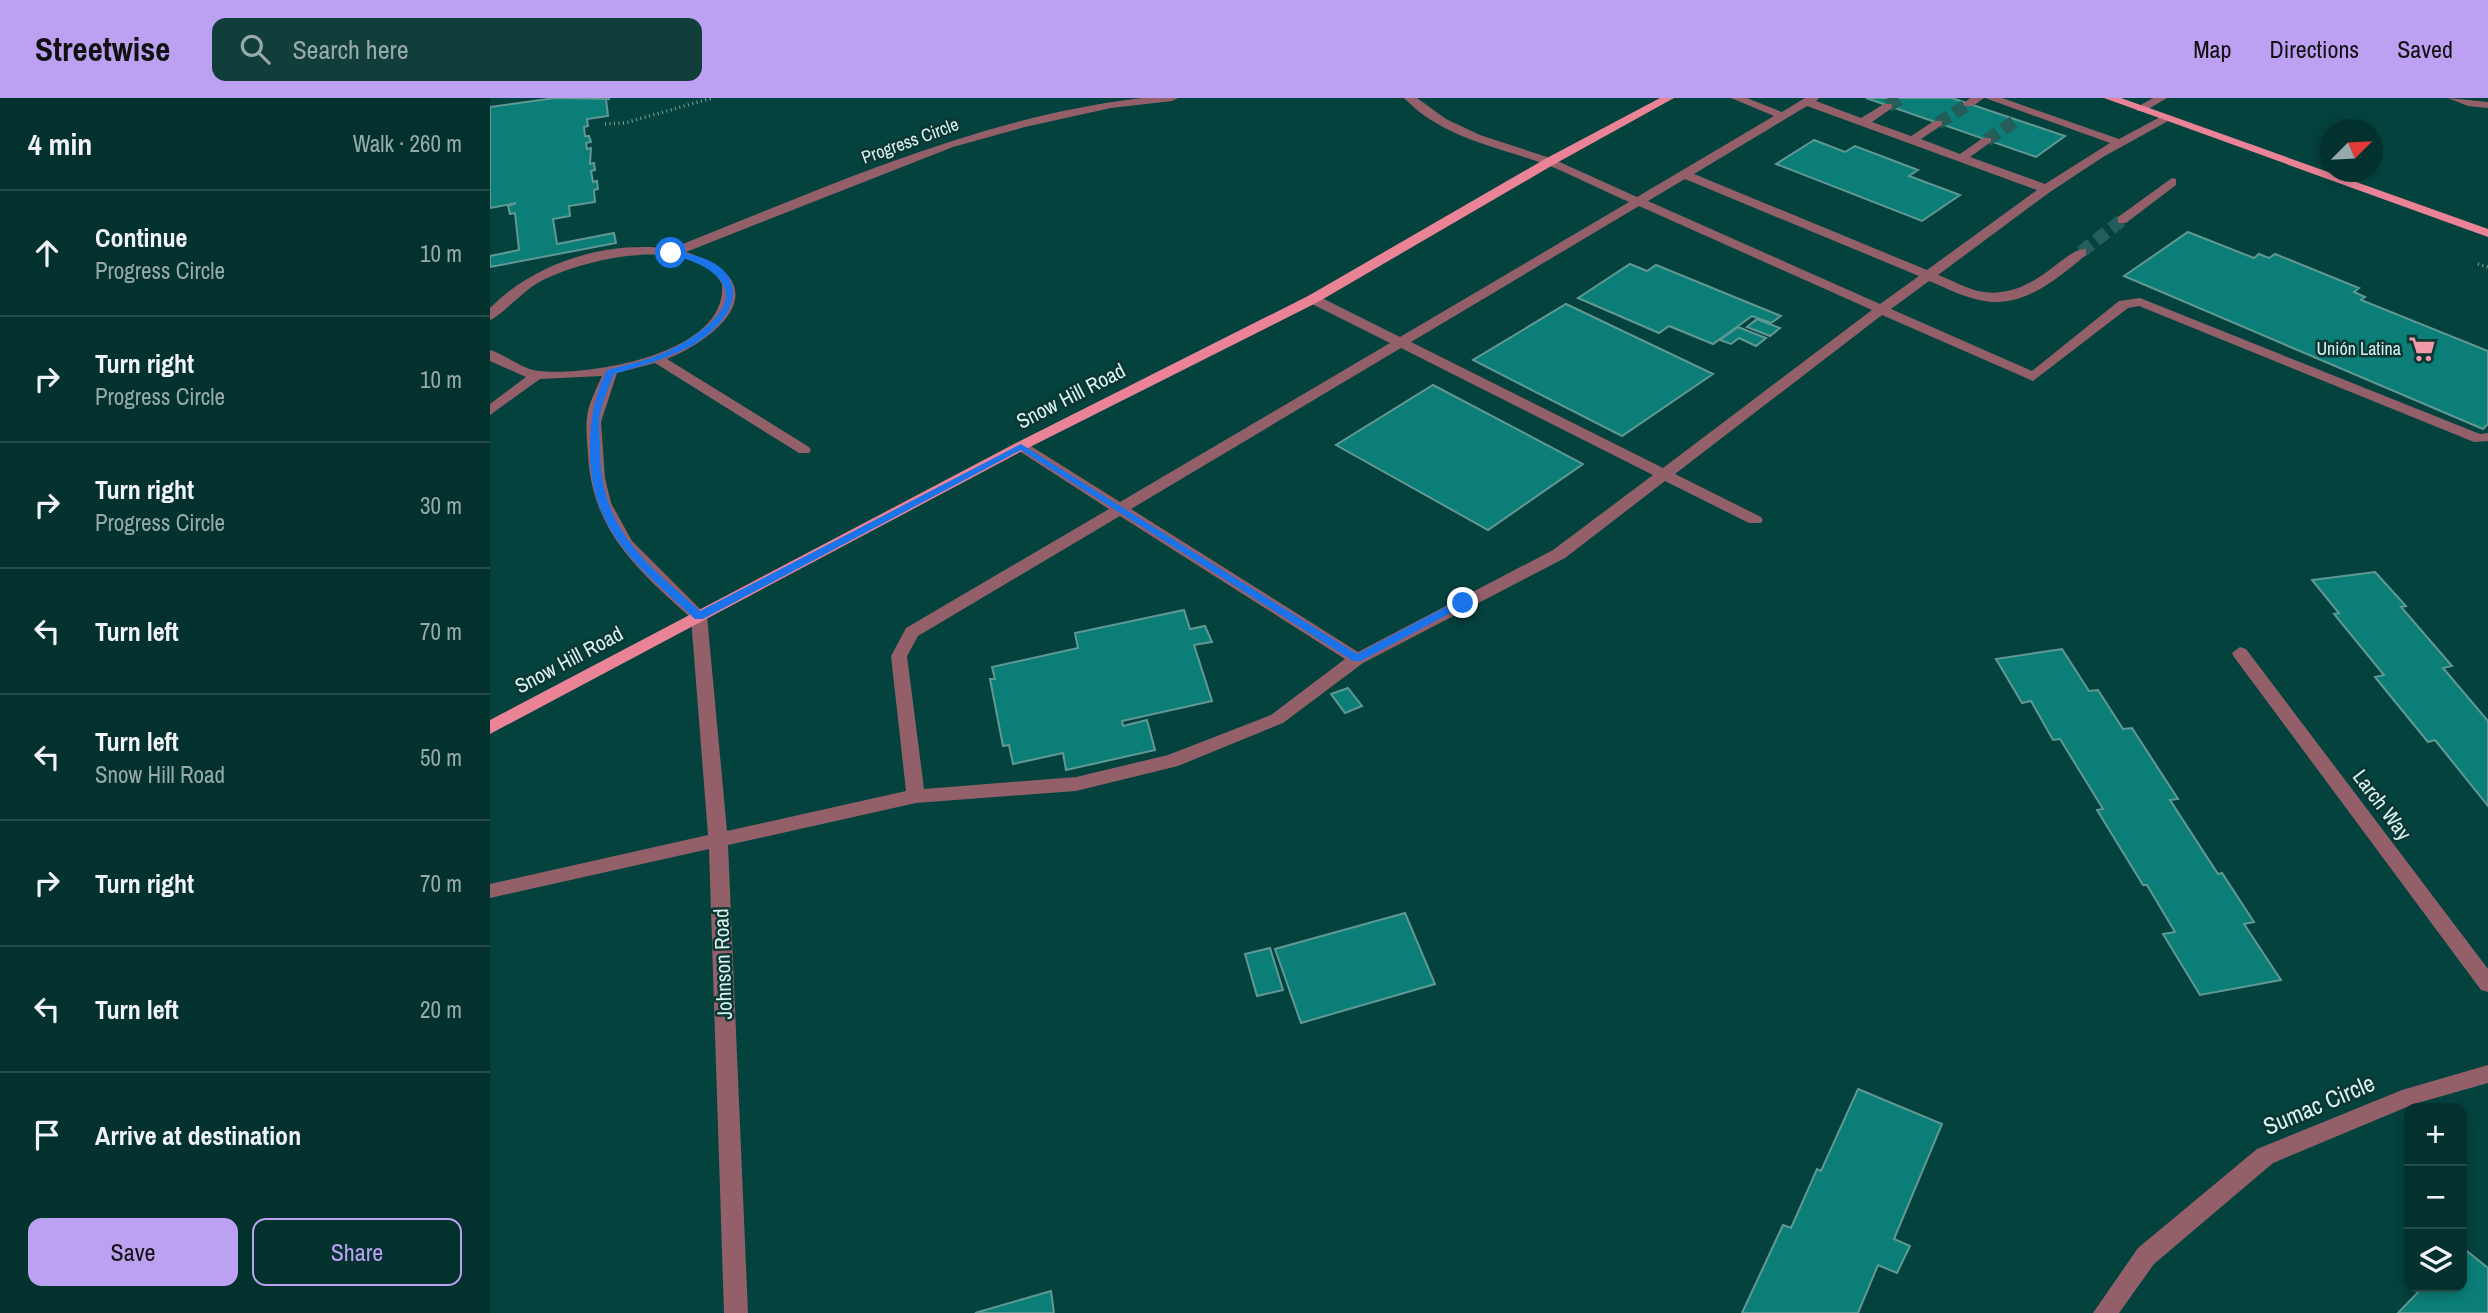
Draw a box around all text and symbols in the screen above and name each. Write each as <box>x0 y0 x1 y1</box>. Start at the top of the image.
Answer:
search box <box>212 18 702 81</box>
text: Streetwise <box>35 27 170 71</box>
icon: search <box>236 30 274 68</box>
text: Search here <box>292 32 409 67</box>
text: Map <box>2193 33 2231 65</box>
text: Directions <box>2269 33 2359 65</box>
text: Saved <box>2397 33 2453 65</box>
street label: Progress Circle <box>858 111 962 170</box>
north arrow <box>2320 119 2383 182</box>
text: 4 min <box>28 124 92 164</box>
text: Walk · 260 m <box>353 128 462 159</box>
text: Continue <box>95 220 187 255</box>
icon: ahead <box>28 234 66 272</box>
route start <box>655 237 686 268</box>
text: 10 m <box>420 238 462 269</box>
text: Progress Circle <box>95 255 225 286</box>
supermarket icon: Unión Latina <box>2407 334 2437 364</box>
place label: Unión Latina <box>2316 336 2401 361</box>
text: Turn right <box>95 346 194 381</box>
street label: Snow Hill Road <box>1011 356 1130 435</box>
icon: right <box>28 360 66 398</box>
text: 10 m <box>420 364 462 395</box>
text: Progress Circle <box>95 381 225 412</box>
text: Turn right <box>95 472 194 507</box>
icon: right <box>28 486 66 524</box>
text: 30 m <box>420 490 462 521</box>
text: Progress Circle <box>95 507 225 538</box>
route end <box>1447 587 1478 618</box>
icon: left <box>28 612 66 650</box>
text: Turn left <box>95 614 179 649</box>
text: 70 m <box>420 616 462 647</box>
street label: Snow Hill Road <box>510 619 628 700</box>
text: Turn left <box>95 724 179 759</box>
icon: left <box>28 738 66 776</box>
text: 50 m <box>420 742 462 773</box>
text: Snow Hill Road <box>95 759 225 790</box>
street label: Larch Way <box>2346 763 2419 846</box>
icon: right <box>28 864 66 902</box>
text: Turn right <box>95 866 194 901</box>
text: 70 m <box>420 868 462 899</box>
street label: Johnson Road <box>706 908 739 1020</box>
icon: left <box>28 990 66 1028</box>
text: Turn left <box>95 992 179 1027</box>
text: 20 m <box>420 994 462 1025</box>
street label: Sumac Circle <box>2258 1066 2379 1142</box>
map controls <box>2404 1103 2467 1292</box>
button: + <box>2404 1103 2467 1166</box>
icon: arrive <box>28 1116 66 1154</box>
text: Arrive at destination <box>95 1118 301 1153</box>
button: − <box>2404 1166 2467 1229</box>
button: Save <box>28 1218 238 1286</box>
button: Share <box>252 1218 462 1286</box>
button: layers <box>2404 1229 2467 1292</box>

